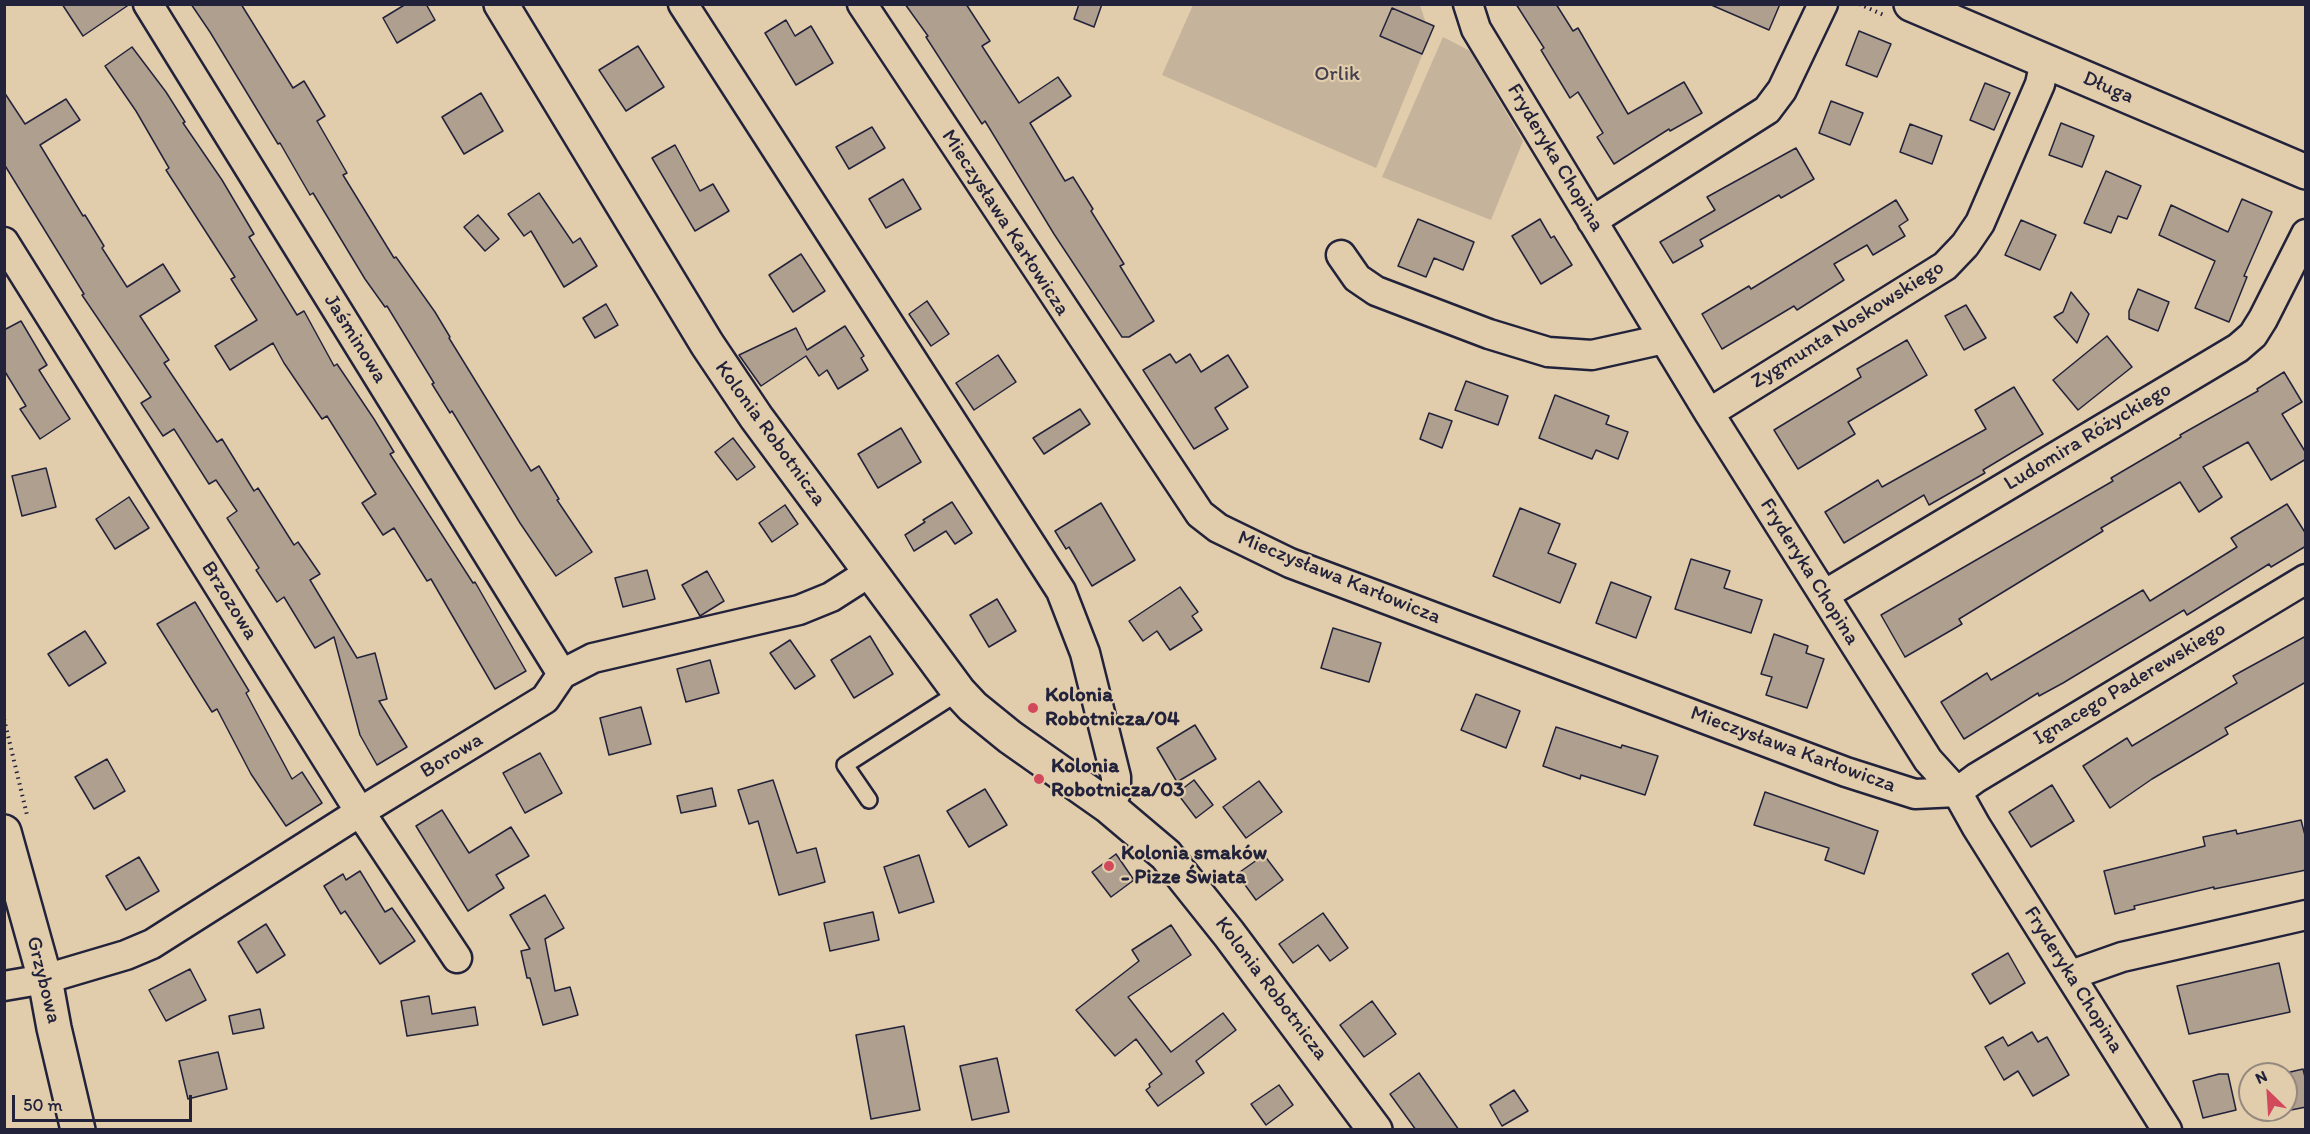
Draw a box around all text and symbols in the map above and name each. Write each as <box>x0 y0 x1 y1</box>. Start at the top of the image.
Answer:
park label: Orlik <box>1314 62 1360 88</box>
street label: Długa <box>2079 66 2137 110</box>
street label: Fryderyka Chopina <box>1501 79 1609 237</box>
street label: Mieczysława Karłowicza <box>935 125 1075 321</box>
street label: Zygmunta Noskowskiego <box>1747 255 1949 395</box>
street label: Jaśminowa <box>318 290 392 388</box>
street label: Kolonia Robotnicza <box>709 357 831 511</box>
street label: Ludomira Różyckiego <box>2000 377 2176 497</box>
street label: Fryderyka Chopina <box>1754 494 1864 650</box>
street label: Mieczysława Karłowicza <box>1234 526 1444 630</box>
street label: Brzozowa <box>195 557 263 645</box>
street label: Ignacego Paderewskiego <box>2029 617 2231 751</box>
place label: Kolonia Robotnicza/04 <box>1045 683 1180 733</box>
marker: Kolonia Robotnicza/04 <box>1026 701 1040 715</box>
street label: Mieczysława Karłowicza <box>1687 701 1899 799</box>
street label: Borowa <box>416 728 488 784</box>
place label: Kolonia Robotnicza/03 <box>1051 754 1185 804</box>
marker: Kolonia Robotnicza/03 <box>1032 772 1046 786</box>
place label: Kolonia smaków - Pizze Świata <box>1121 841 1267 891</box>
marker: Kolonia smaków - Pizze Świata <box>1102 859 1116 873</box>
street label: Fryderyka Chopina <box>2018 902 2128 1058</box>
street label: Kolonia Robotnicza <box>1209 912 1333 1066</box>
street label: Grzybowa <box>20 934 66 1026</box>
north arrow <box>2238 1062 2298 1122</box>
text: N <box>2252 1066 2270 1088</box>
scale bar <box>15 1083 195 1121</box>
text: 50 m <box>23 1094 63 1116</box>

